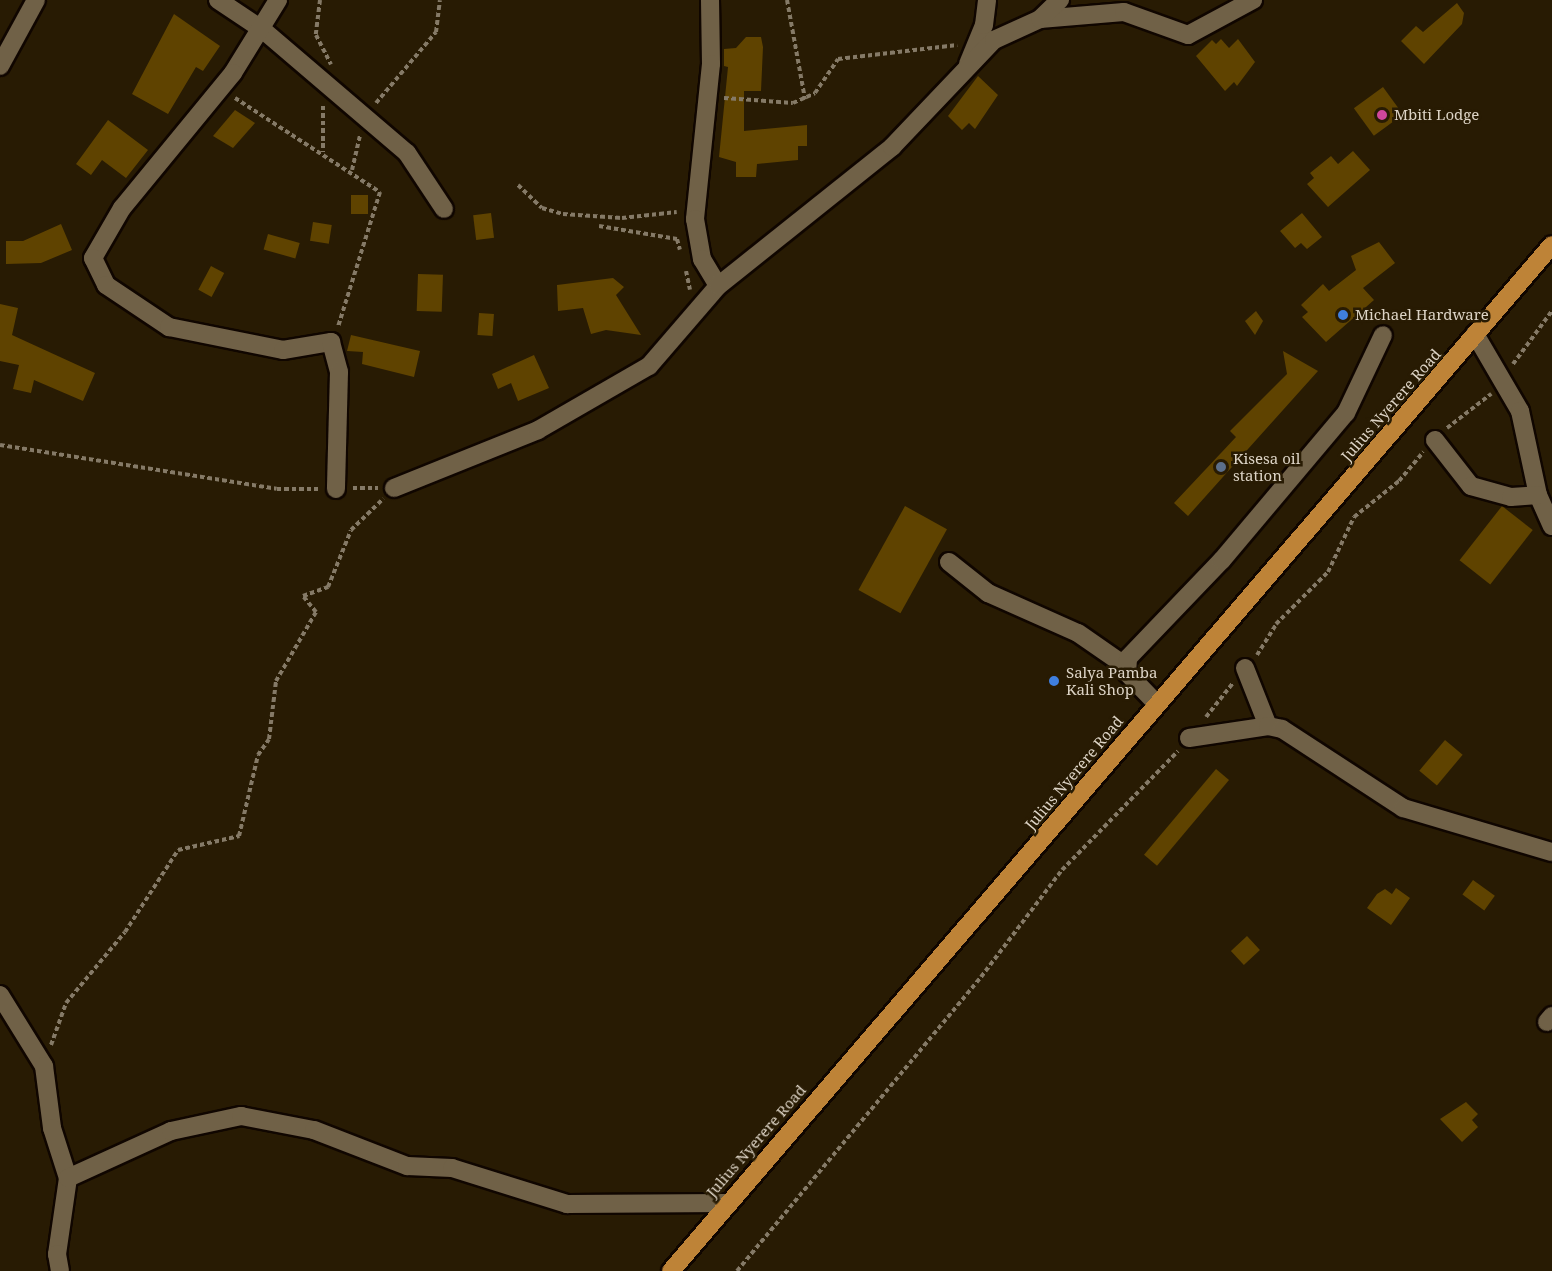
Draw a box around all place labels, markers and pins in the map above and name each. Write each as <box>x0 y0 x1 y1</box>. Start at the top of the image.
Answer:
place label: Mbiti Lodge <box>1394 106 1479 124</box>
marker: Mbiti Lodge <box>1375 108 1389 122</box>
place label: Michael Hardware <box>1355 306 1489 324</box>
marker: Michael Hardware <box>1336 308 1350 322</box>
place label: Kisesa oil station <box>1233 449 1300 484</box>
marker: Kisesa oil station <box>1214 460 1228 474</box>
place label: Salya Pamba Kali Shop <box>1066 663 1157 698</box>
marker: Salya Pamba Kali Shop <box>1047 674 1061 688</box>

